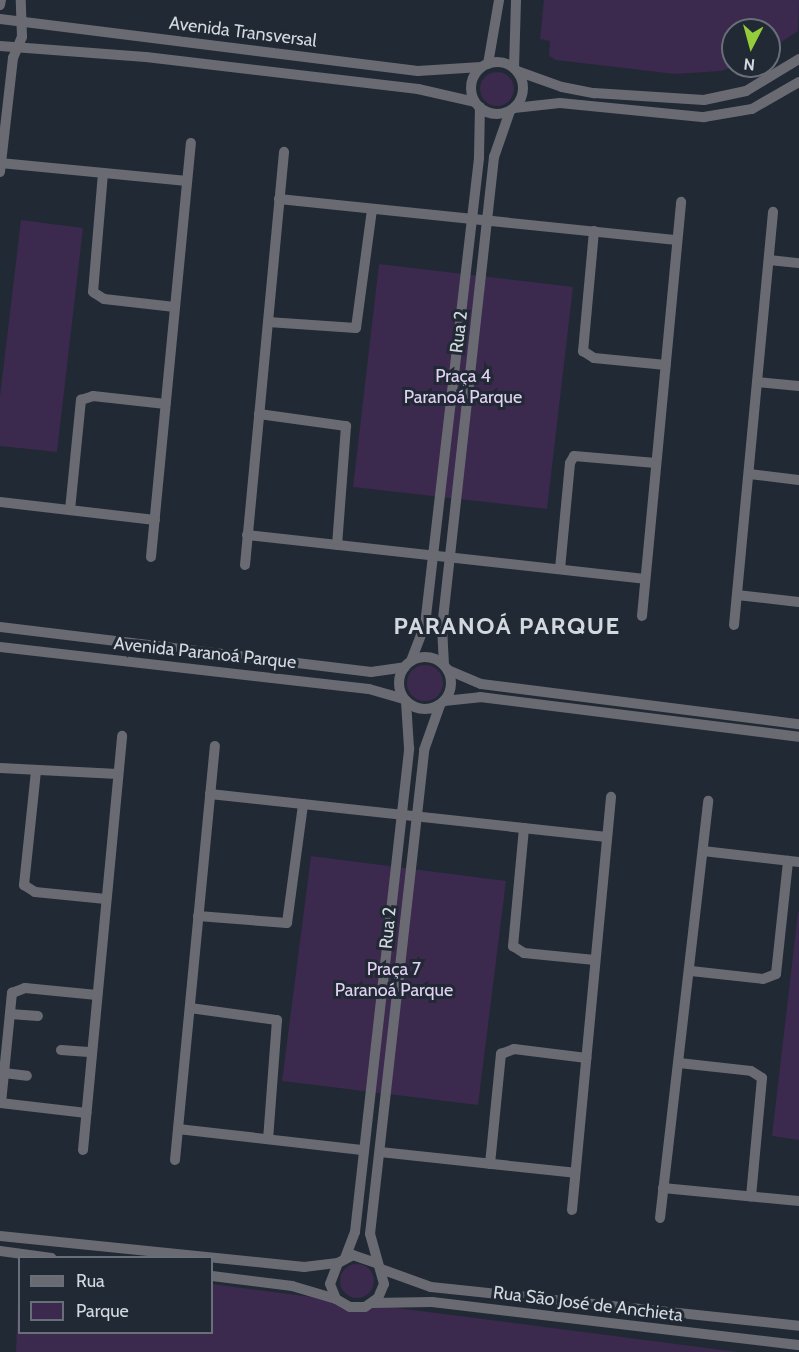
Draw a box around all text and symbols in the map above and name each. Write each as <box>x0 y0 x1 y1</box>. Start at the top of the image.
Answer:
street label: Avenida Transversal <box>168 12 318 52</box>
north arrow <box>721 18 781 78</box>
text: N <box>743 54 756 74</box>
street label: Rua 2 <box>446 310 472 354</box>
park label: Praça 4 Paranoá Parque <box>404 366 522 409</box>
district label: PARANOÁ PARQUE <box>393 612 621 640</box>
street label: Avenida Paranoá Parque <box>113 633 297 673</box>
street label: Rua 2 <box>375 906 401 950</box>
park label: Praça 7 Paranoá Parque <box>335 959 453 1002</box>
legend <box>18 1256 213 1334</box>
text: Rua <box>76 1270 105 1292</box>
street label: Rua São José de Anchieta <box>492 1282 684 1326</box>
text: Parque <box>76 1300 129 1322</box>

